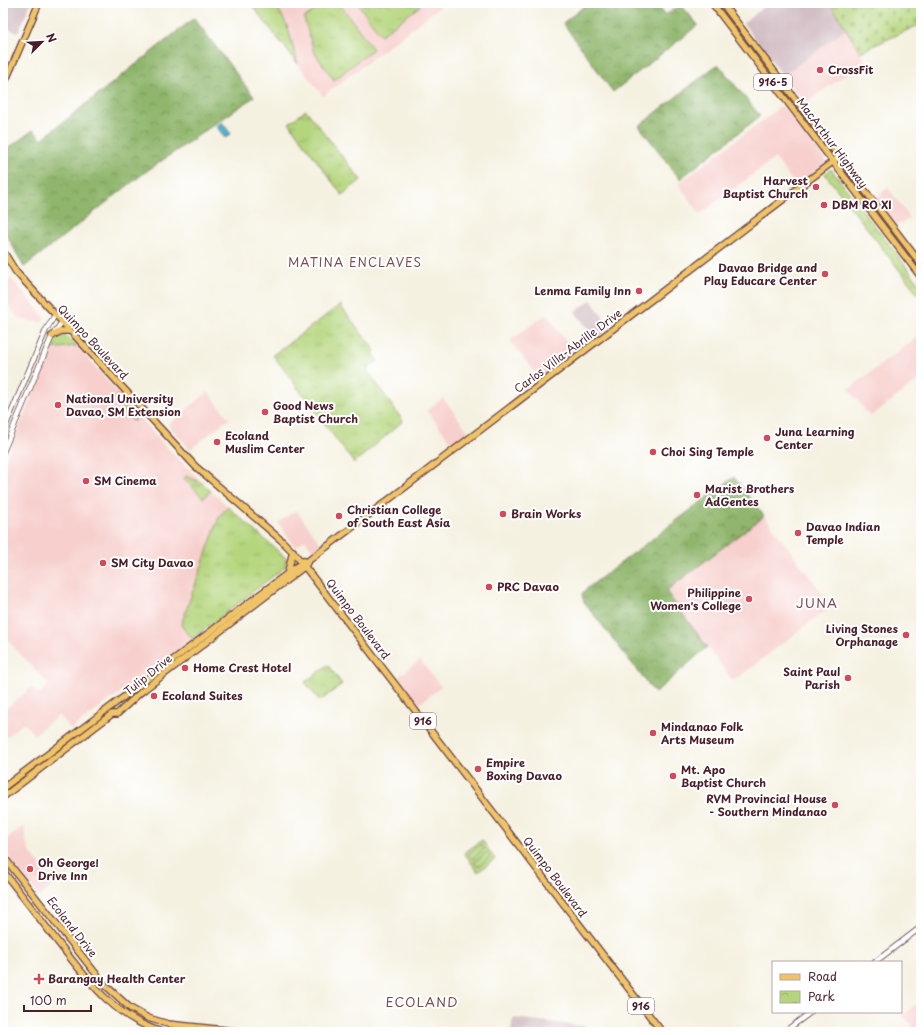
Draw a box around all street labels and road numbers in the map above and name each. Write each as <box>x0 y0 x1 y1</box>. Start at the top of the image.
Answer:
road number: 916-5 <box>754 74 792 90</box>
street label: MacArthur Highway <box>793 94 872 191</box>
street label: Quimpo Boulevard <box>54 300 133 383</box>
street label: Carlos Villa-Abrille Drive <box>510 304 625 397</box>
street label: Quimpo Boulevard <box>322 575 395 663</box>
street label: Tulip Drive <box>120 650 175 699</box>
road number: 916 <box>410 713 436 729</box>
street label: Quimpo Boulevard <box>519 833 592 921</box>
street label: Ecoland Drive <box>43 893 102 961</box>
road number: 916 <box>628 998 654 1014</box>

